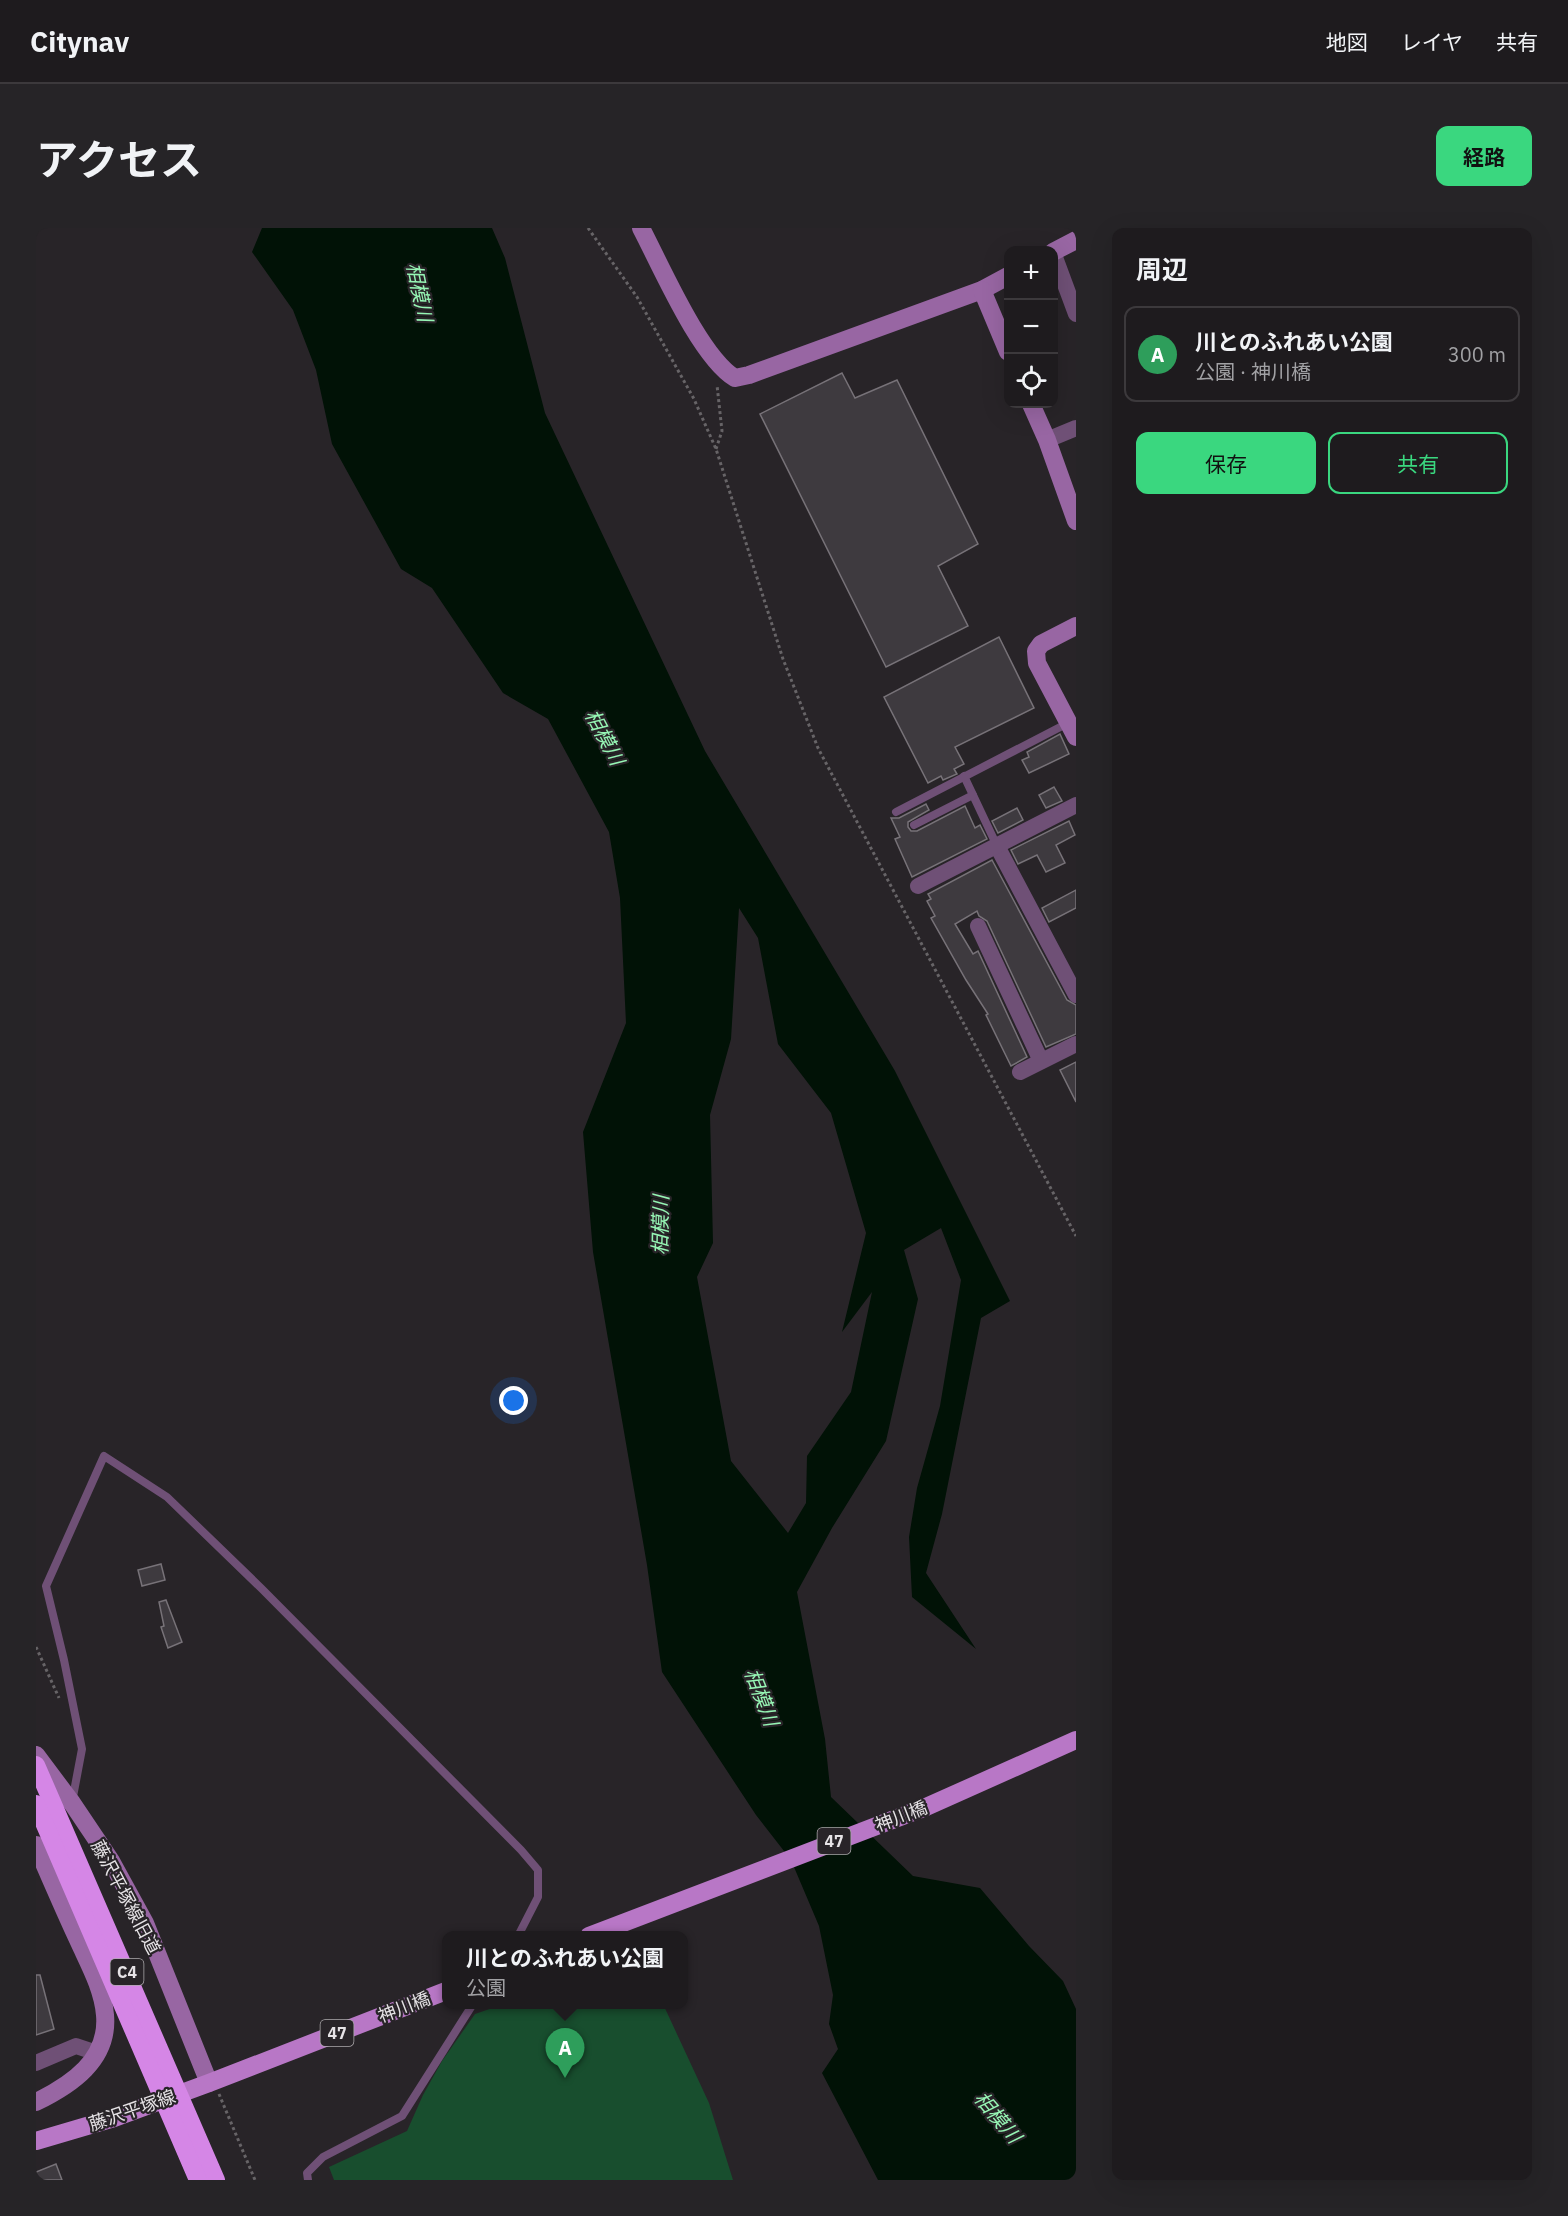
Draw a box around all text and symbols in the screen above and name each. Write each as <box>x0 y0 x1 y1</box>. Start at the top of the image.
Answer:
text: Citynav <box>30 23 129 60</box>
text: 地図 <box>1326 28 1368 56</box>
text: レイヤ <box>1401 28 1463 56</box>
text: 共有 <box>1496 28 1538 56</box>
button: 経路 <box>1436 126 1532 186</box>
text: アクセス <box>36 132 202 187</box>
map controls <box>1004 246 1058 408</box>
button: + <box>1004 246 1058 300</box>
text: 周辺 <box>1136 252 1188 286</box>
water label: 相模川 <box>401 260 440 326</box>
button: − <box>1004 300 1058 354</box>
text: 川とのふれあい公園 <box>1195 327 1393 356</box>
text: A <box>1151 341 1164 368</box>
text: 300 m <box>1448 341 1506 368</box>
button: locate <box>1004 354 1058 408</box>
text: 公園 · 神川橋 <box>1195 358 1311 385</box>
button: 保存 <box>1136 432 1316 494</box>
button: 共有 <box>1328 432 1508 494</box>
water label: 相模川 <box>579 704 632 772</box>
water label: 相模川 <box>646 1193 674 1255</box>
your location <box>499 1386 528 1415</box>
water label: 相模川 <box>739 1664 786 1732</box>
street label: 神川橋 <box>872 1796 930 1836</box>
road number: 47 <box>818 1828 850 1854</box>
street label: 藤沢平塚線旧道 <box>86 1836 166 1958</box>
popup <box>442 1931 688 2009</box>
text: 川とのふれあい公園 <box>466 1943 664 1972</box>
road number: C4 <box>110 1959 143 1985</box>
text: 公園 <box>466 1974 506 2001</box>
street label: 神川橋 <box>375 1987 433 2027</box>
road number: 47 <box>320 2020 354 2046</box>
pin: A <box>546 2028 584 2078</box>
street label: 藤沢平塚線 <box>86 2084 178 2136</box>
water label: 相模川 <box>968 2085 1029 2150</box>

